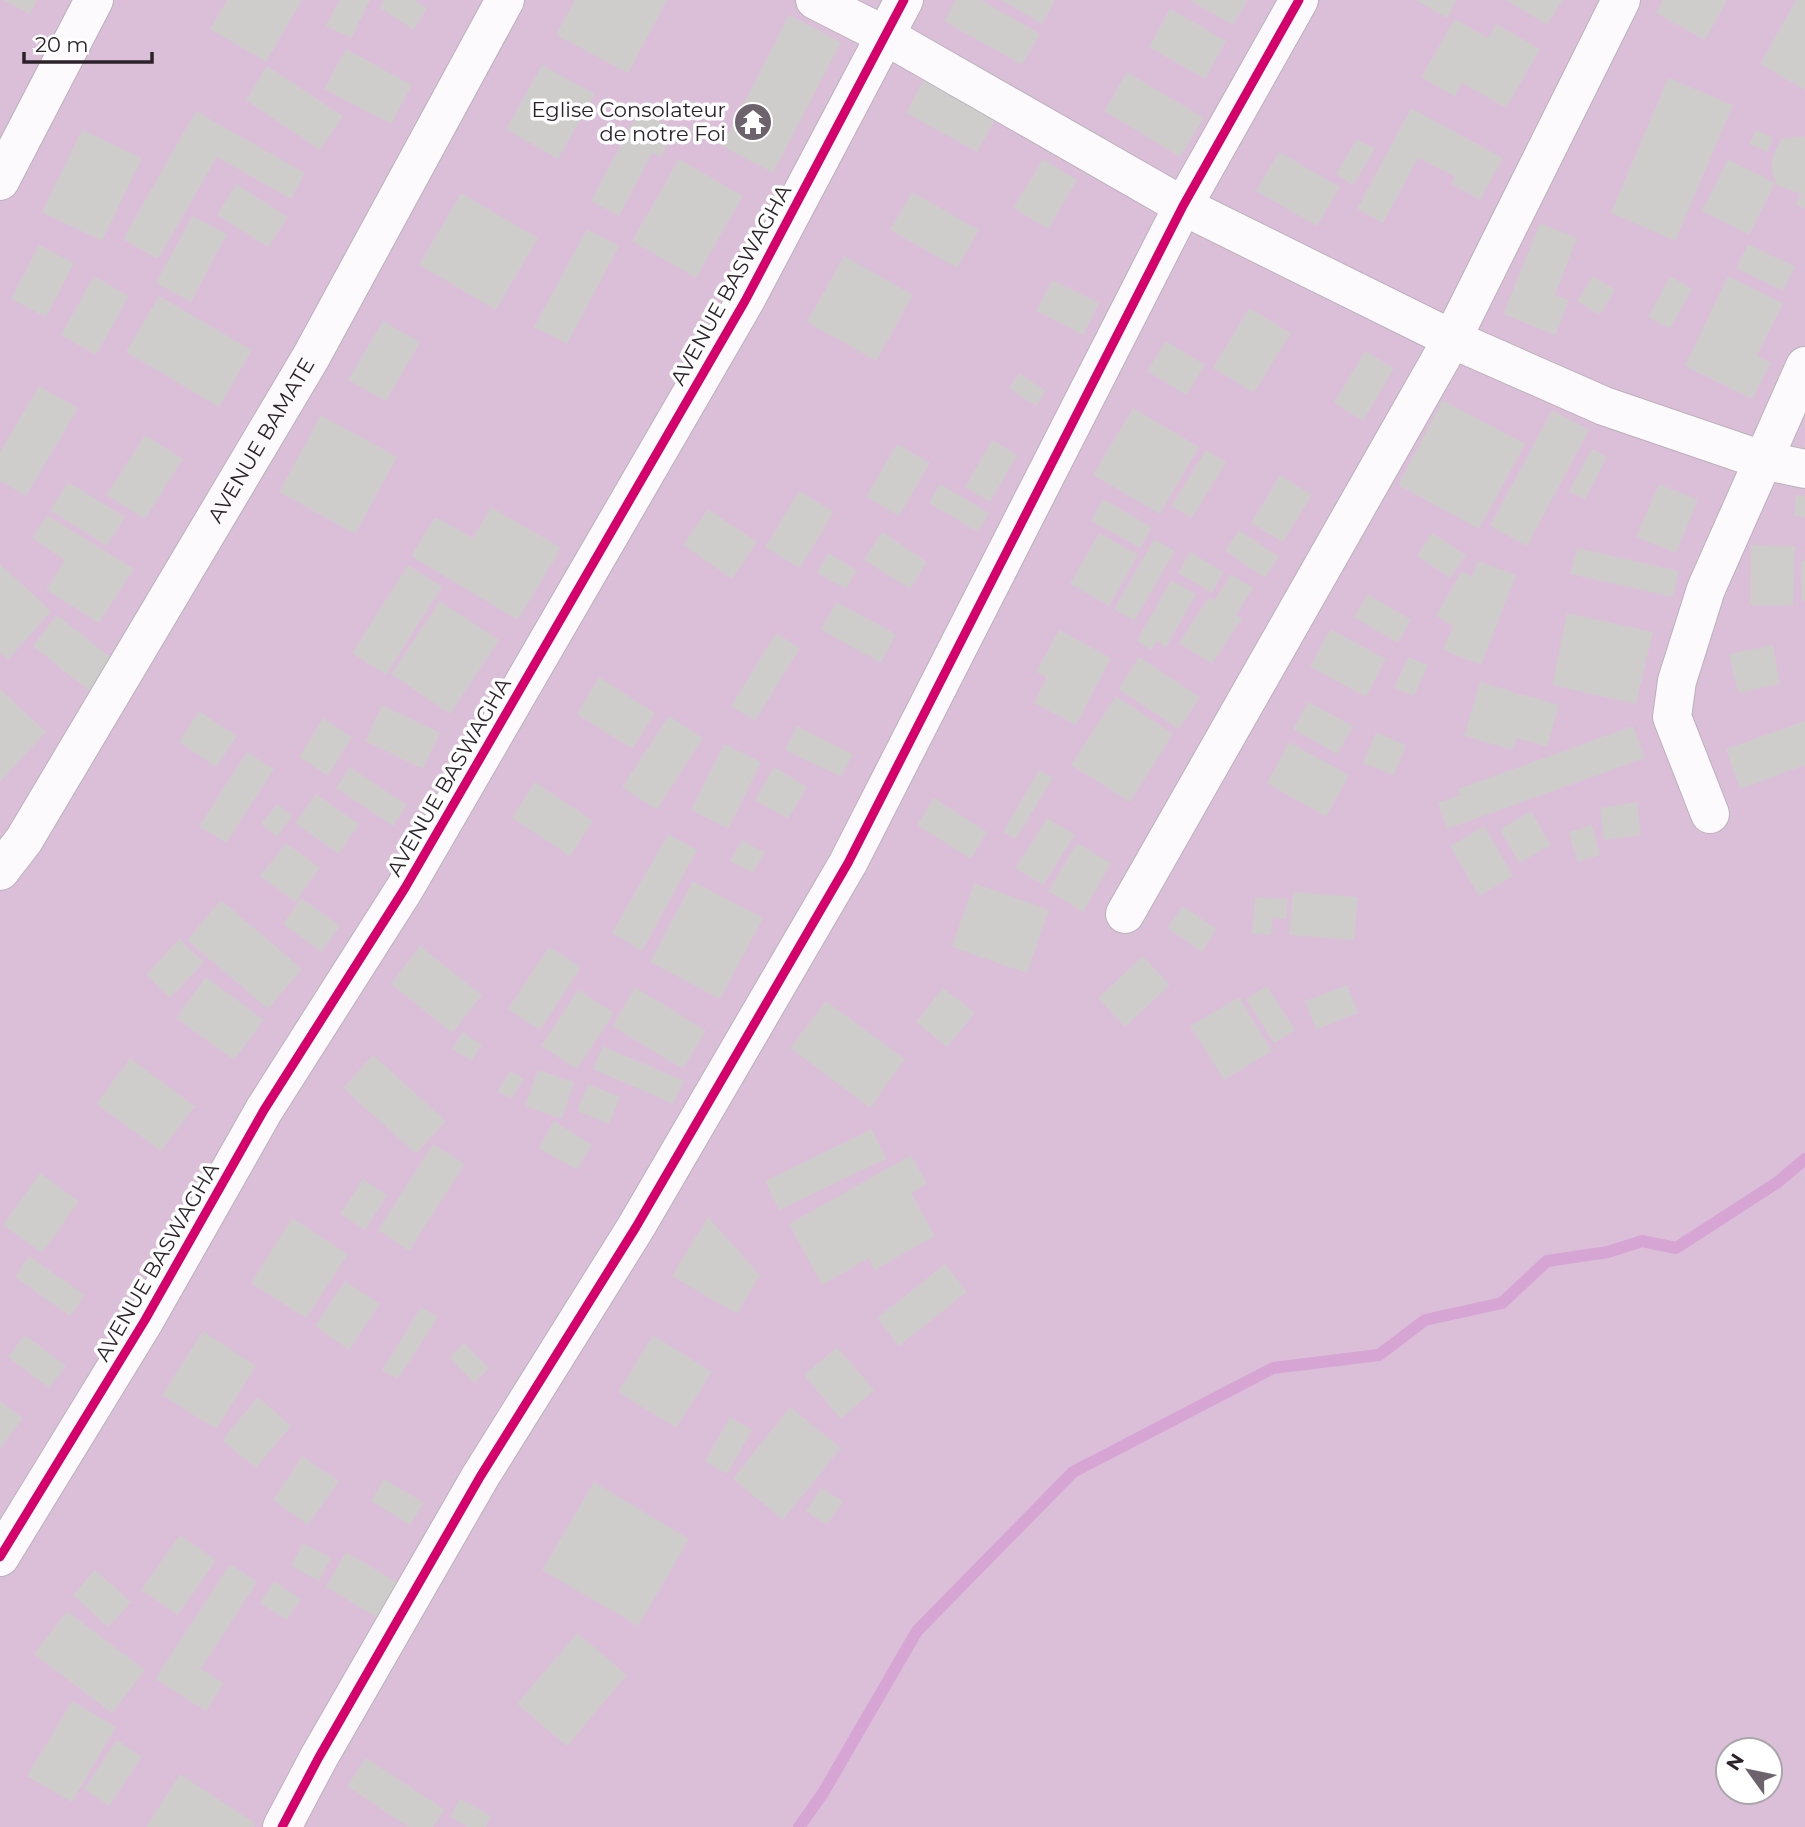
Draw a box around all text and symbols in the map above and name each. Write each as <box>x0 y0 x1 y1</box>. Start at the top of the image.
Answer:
scale bar <box>24 21 152 65</box>
text: 20 m <box>35 32 89 57</box>
place label: Eglise Consolateur de notre Foi <box>531 97 726 146</box>
temple icon: Eglise Consolateur de notre Foi <box>732 101 774 143</box>
street label: AVENUE BASWAGHA <box>665 179 797 389</box>
street label: AVENUE BAMATE <box>202 353 320 527</box>
street label: AVENUE BASWAGHA <box>381 672 516 881</box>
street label: AVENUE BASWAGHA <box>89 1157 224 1366</box>
north arrow <box>1714 1736 1784 1806</box>
text: N <box>1721 1749 1749 1775</box>

